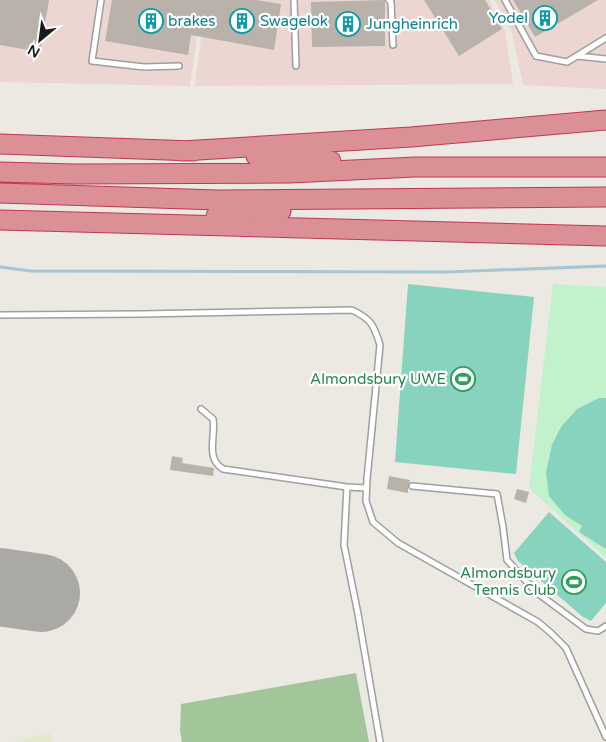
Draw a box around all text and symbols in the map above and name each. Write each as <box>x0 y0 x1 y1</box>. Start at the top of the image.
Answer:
building icon: Yodel <box>532 5 558 31</box>
building icon: brakes <box>138 8 164 34</box>
building icon: Swagelok <box>229 8 255 34</box>
place label: Yodel <box>489 9 528 27</box>
building icon: Jungheinrich <box>335 11 361 37</box>
place label: brakes <box>168 12 215 30</box>
place label: Swagelok <box>260 12 328 30</box>
north arrow <box>15 15 65 65</box>
place label: Jungheinrich <box>366 15 458 33</box>
text: N <box>25 41 43 61</box>
sports icon: Almondsbury UWE <box>450 366 476 392</box>
place label: Almondsbury UWE <box>310 370 446 388</box>
place label: Almondsbury Tennis Club <box>460 564 556 599</box>
sports icon: Almondsbury Tennis Club <box>561 569 587 595</box>

